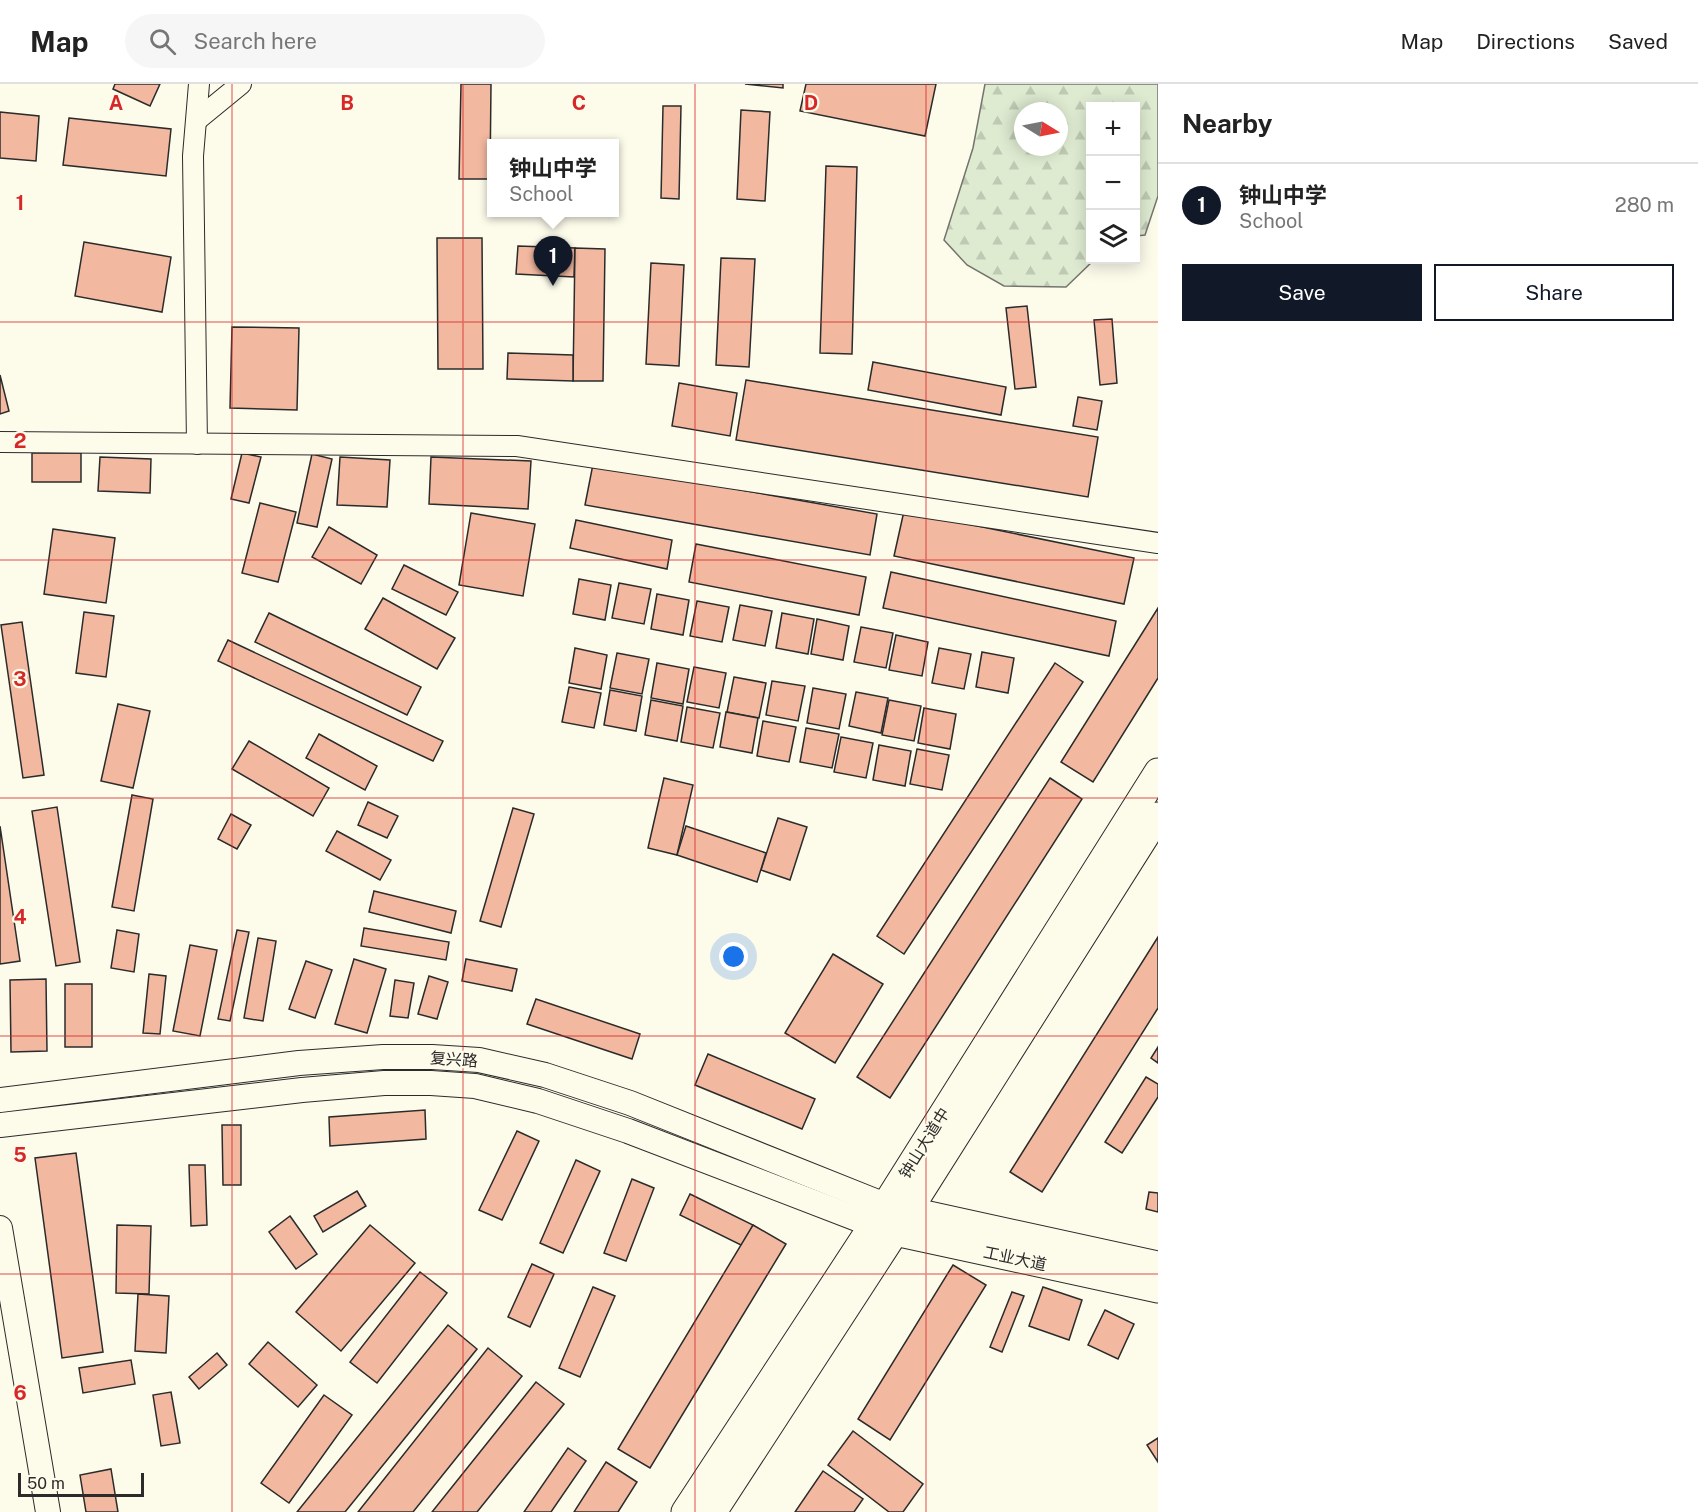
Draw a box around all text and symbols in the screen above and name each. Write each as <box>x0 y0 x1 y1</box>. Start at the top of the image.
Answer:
search box <box>125 14 545 68</box>
text: Map <box>30 25 89 58</box>
icon: search <box>146 25 179 58</box>
text: Search here <box>194 28 317 54</box>
text: Map <box>1401 29 1443 54</box>
text: Directions <box>1476 29 1575 54</box>
text: Saved <box>1608 29 1668 54</box>
text: A <box>109 91 123 115</box>
text: B <box>340 91 354 115</box>
text: C <box>572 91 586 115</box>
text: D <box>804 91 818 115</box>
north arrow <box>1014 102 1068 156</box>
map controls <box>1086 102 1140 264</box>
button: + <box>1086 102 1140 156</box>
text: Nearby <box>1182 108 1272 139</box>
popup <box>487 139 619 217</box>
text: 钟山中学 <box>509 155 597 181</box>
button: − <box>1086 156 1140 210</box>
text: School <box>509 182 573 206</box>
text: 钟山中学 <box>1239 182 1327 208</box>
text: 1 <box>16 191 24 215</box>
text: 1 <box>1197 193 1206 217</box>
text: 280 m <box>1615 193 1674 217</box>
text: School <box>1239 209 1303 233</box>
button: layers <box>1086 210 1140 264</box>
pin: 1 <box>534 236 572 286</box>
button: Save <box>1182 264 1422 321</box>
button: Share <box>1434 264 1674 321</box>
text: 2 <box>14 429 26 453</box>
text: 3 <box>13 667 27 691</box>
text: 4 <box>13 905 27 929</box>
your location <box>719 942 748 971</box>
street label: 复兴路 <box>429 1048 479 1071</box>
street label: 钟山大道中 <box>895 1104 954 1182</box>
text: 5 <box>13 1143 27 1167</box>
street label: 工业大道 <box>982 1243 1048 1274</box>
text: 6 <box>13 1381 27 1405</box>
scale bar <box>18 1470 144 1498</box>
text: 50 m <box>27 1474 65 1493</box>

